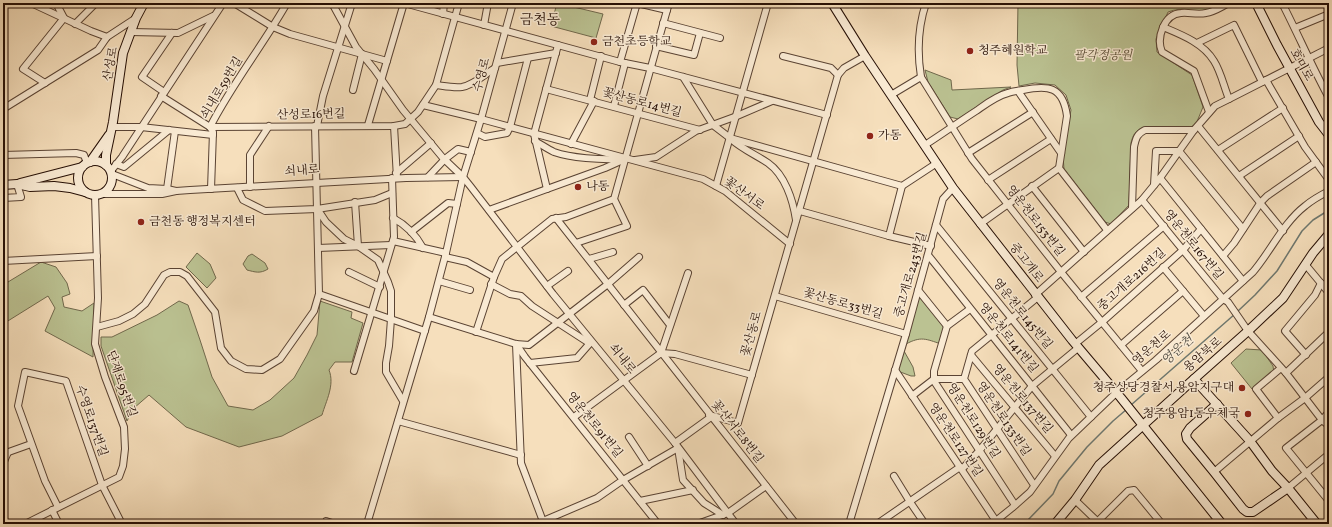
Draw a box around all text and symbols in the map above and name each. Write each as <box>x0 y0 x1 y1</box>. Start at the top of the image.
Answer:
district label: 금천동 <box>520 11 561 30</box>
place label: 금천초등학교 <box>602 34 672 50</box>
marker: 금천초등학교 <box>589 37 599 47</box>
place label: 청주혜원학교 <box>978 43 1048 59</box>
street label: 산성로 <box>100 45 122 83</box>
marker: 청주혜원학교 <box>965 46 975 56</box>
street label: 호미로 <box>1286 46 1317 84</box>
park label: 팔각정공원 <box>1074 48 1133 64</box>
street label: 쇠내로59번길 <box>197 54 247 122</box>
street label: 수영로 <box>470 56 494 94</box>
street label: 꽃산동로14번길 <box>601 85 683 121</box>
street label: 산성로16번길 <box>277 106 345 124</box>
place label: 가동 <box>878 128 902 144</box>
marker: 가동 <box>865 131 875 141</box>
street label: 쇠내로 <box>284 162 320 180</box>
street label: 꽃산서로 <box>721 174 768 215</box>
place label: 나동 <box>586 179 610 195</box>
marker: 나동 <box>573 182 583 192</box>
street label: 영운천로153번길 <box>1002 182 1068 260</box>
street label: 영운천로167번길 <box>1160 207 1226 283</box>
place label: 금천동 행정복지센터 <box>149 214 256 230</box>
marker: 금천동 행정복지센터 <box>136 217 146 227</box>
street label: 중고개로243번길 <box>891 230 931 320</box>
street label: 중고개로 <box>1005 240 1047 287</box>
street label: 중고개로216번길 <box>1094 245 1170 315</box>
street label: 영운천로145번길 <box>988 275 1056 353</box>
street label: 꽃산동로33번길 <box>801 285 885 323</box>
street label: 영운천로141번길 <box>975 300 1041 376</box>
street label: 꽃산동로 <box>738 309 766 358</box>
street label: 영운천로 <box>1129 326 1175 369</box>
water label: 영운천 <box>1158 331 1199 370</box>
street label: 용암북로 <box>1180 333 1226 376</box>
street label: 쇠내로 <box>605 340 639 378</box>
street label: 단재로95번길 <box>102 348 140 420</box>
street label: 영운천로137번길 <box>988 361 1056 437</box>
street label: 영운천로133번길 <box>972 379 1034 459</box>
street label: 영운천로129번길 <box>943 380 1003 462</box>
place label: 청주상당경찰서 용암지구대 <box>1092 380 1234 396</box>
street label: 수영로137번길 <box>71 383 111 459</box>
marker: 청주상당경찰서 용암지구대 <box>1237 383 1247 393</box>
street label: 영운천로91번길 <box>562 389 626 461</box>
street label: 꽃산서로8번길 <box>707 397 767 467</box>
street label: 영운천로127번길 <box>924 400 986 480</box>
place label: 청주용암1동우체국 <box>1143 406 1240 422</box>
marker: 청주용암1동우체국 <box>1243 409 1253 419</box>

